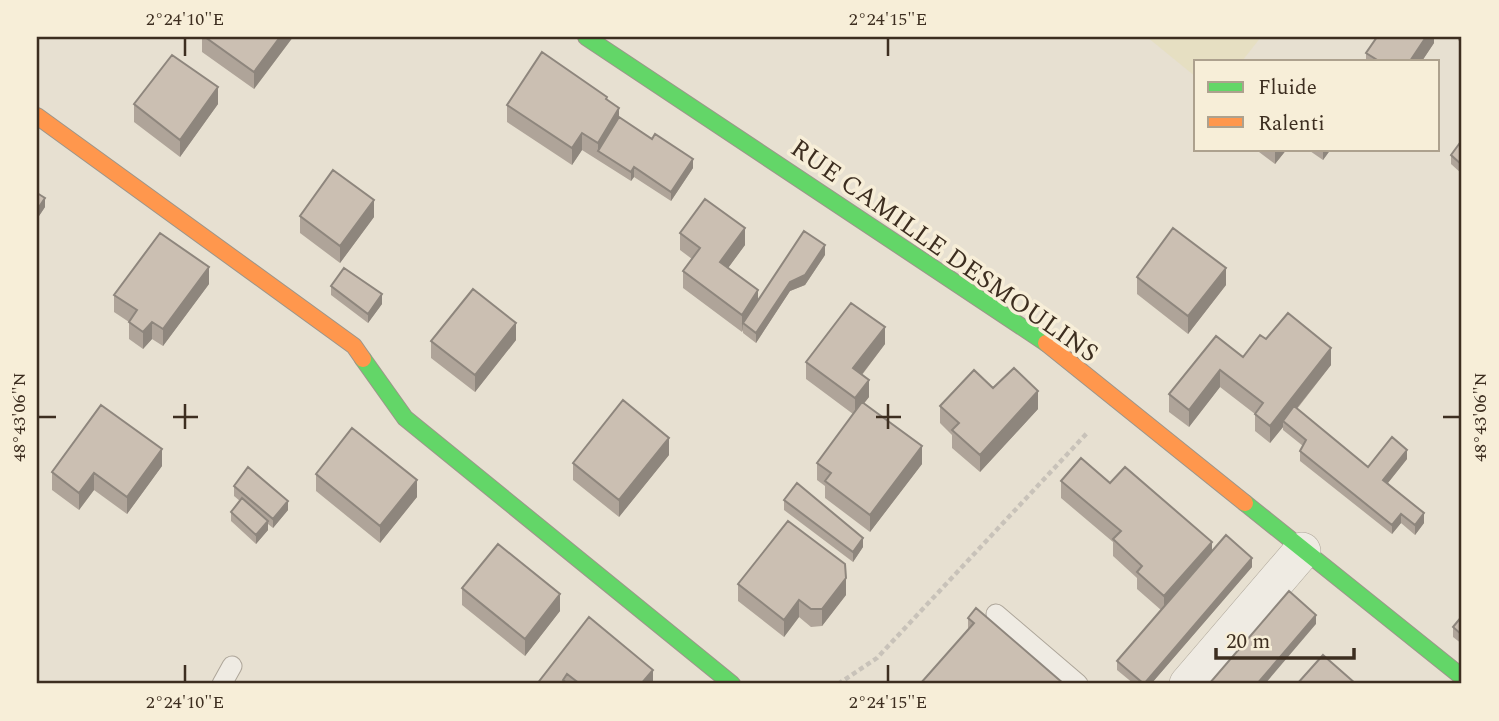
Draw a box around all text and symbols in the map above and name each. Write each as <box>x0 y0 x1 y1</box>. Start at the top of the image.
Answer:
text: 2°24'10"E <box>146 6 224 33</box>
text: 2°24'15"E <box>849 6 927 33</box>
legend <box>1194 60 1440 150</box>
text: Fluide <box>1258 72 1317 104</box>
text: Ralenti <box>1258 108 1325 140</box>
street label: RUE CAMILLE DESMOULINS <box>782 129 1107 373</box>
text: 48°43'06"N <box>6 372 33 462</box>
text: 48°43'06"N <box>1467 372 1494 462</box>
scale bar <box>1216 616 1354 660</box>
text: 20 m <box>1226 626 1270 658</box>
text: 2°24'10"E <box>146 689 224 716</box>
text: 2°24'15"E <box>849 689 927 716</box>

